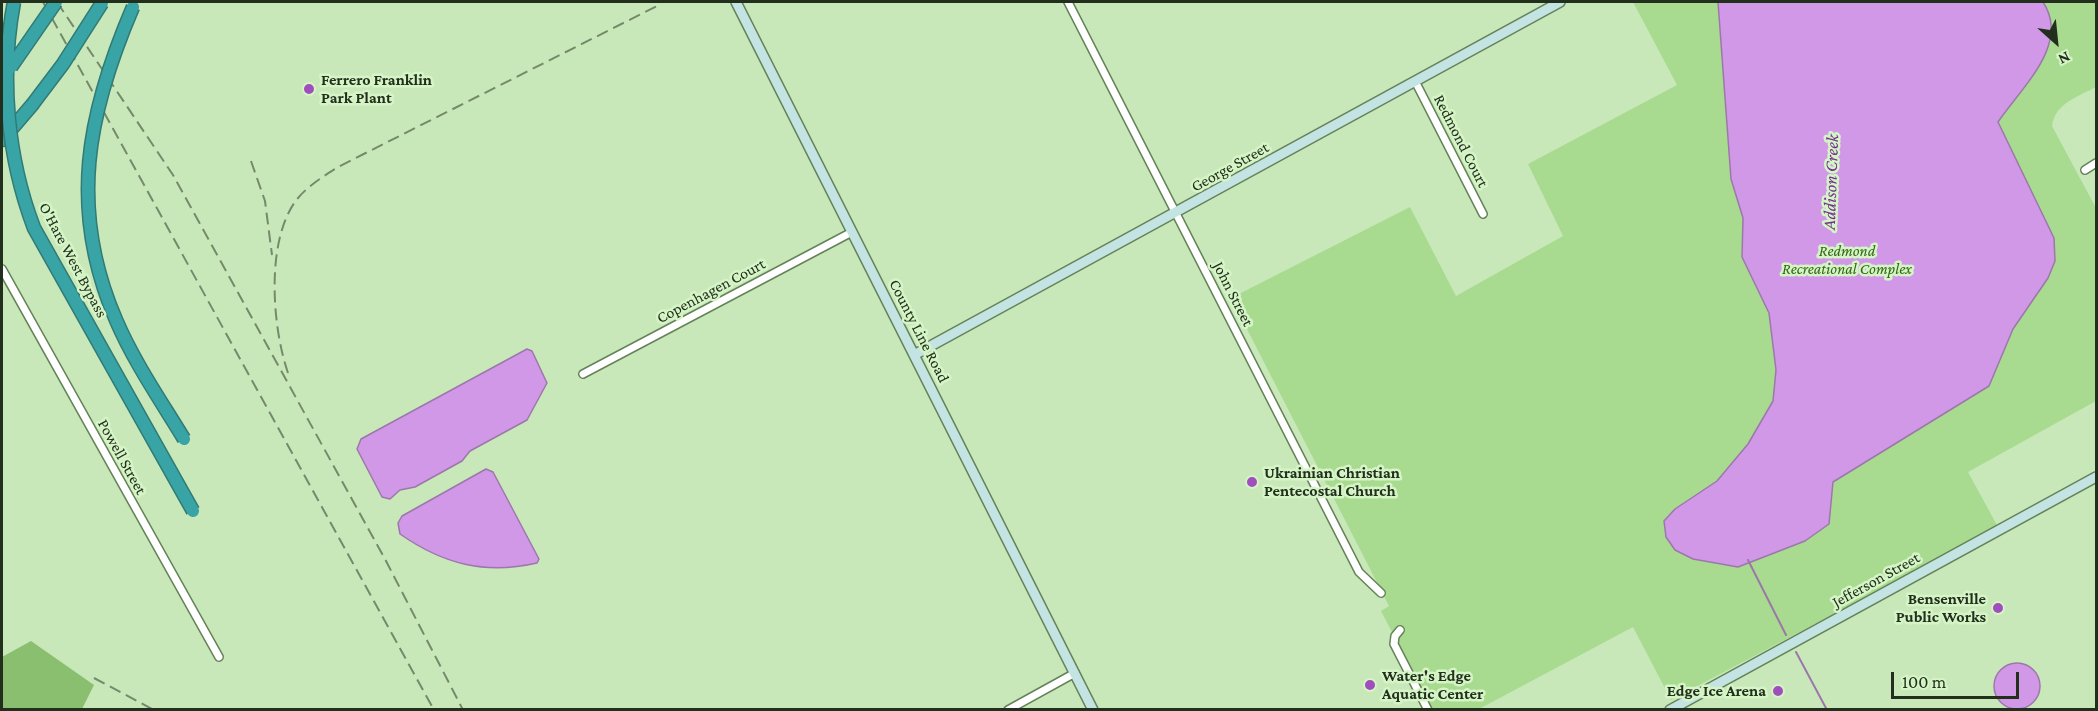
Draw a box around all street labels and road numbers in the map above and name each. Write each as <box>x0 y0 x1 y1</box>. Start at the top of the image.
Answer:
street label: Redmond Court <box>1429 91 1493 191</box>
street label: George Street <box>1188 138 1272 196</box>
street label: O'Hare West Bypass <box>35 199 111 321</box>
street label: Copenhagen Court <box>653 254 769 328</box>
street label: John Street <box>1208 258 1258 330</box>
street label: County Line Road <box>885 276 953 386</box>
street label: Powell Street <box>93 416 151 498</box>
street label: Jefferson Street <box>1829 548 1923 612</box>

